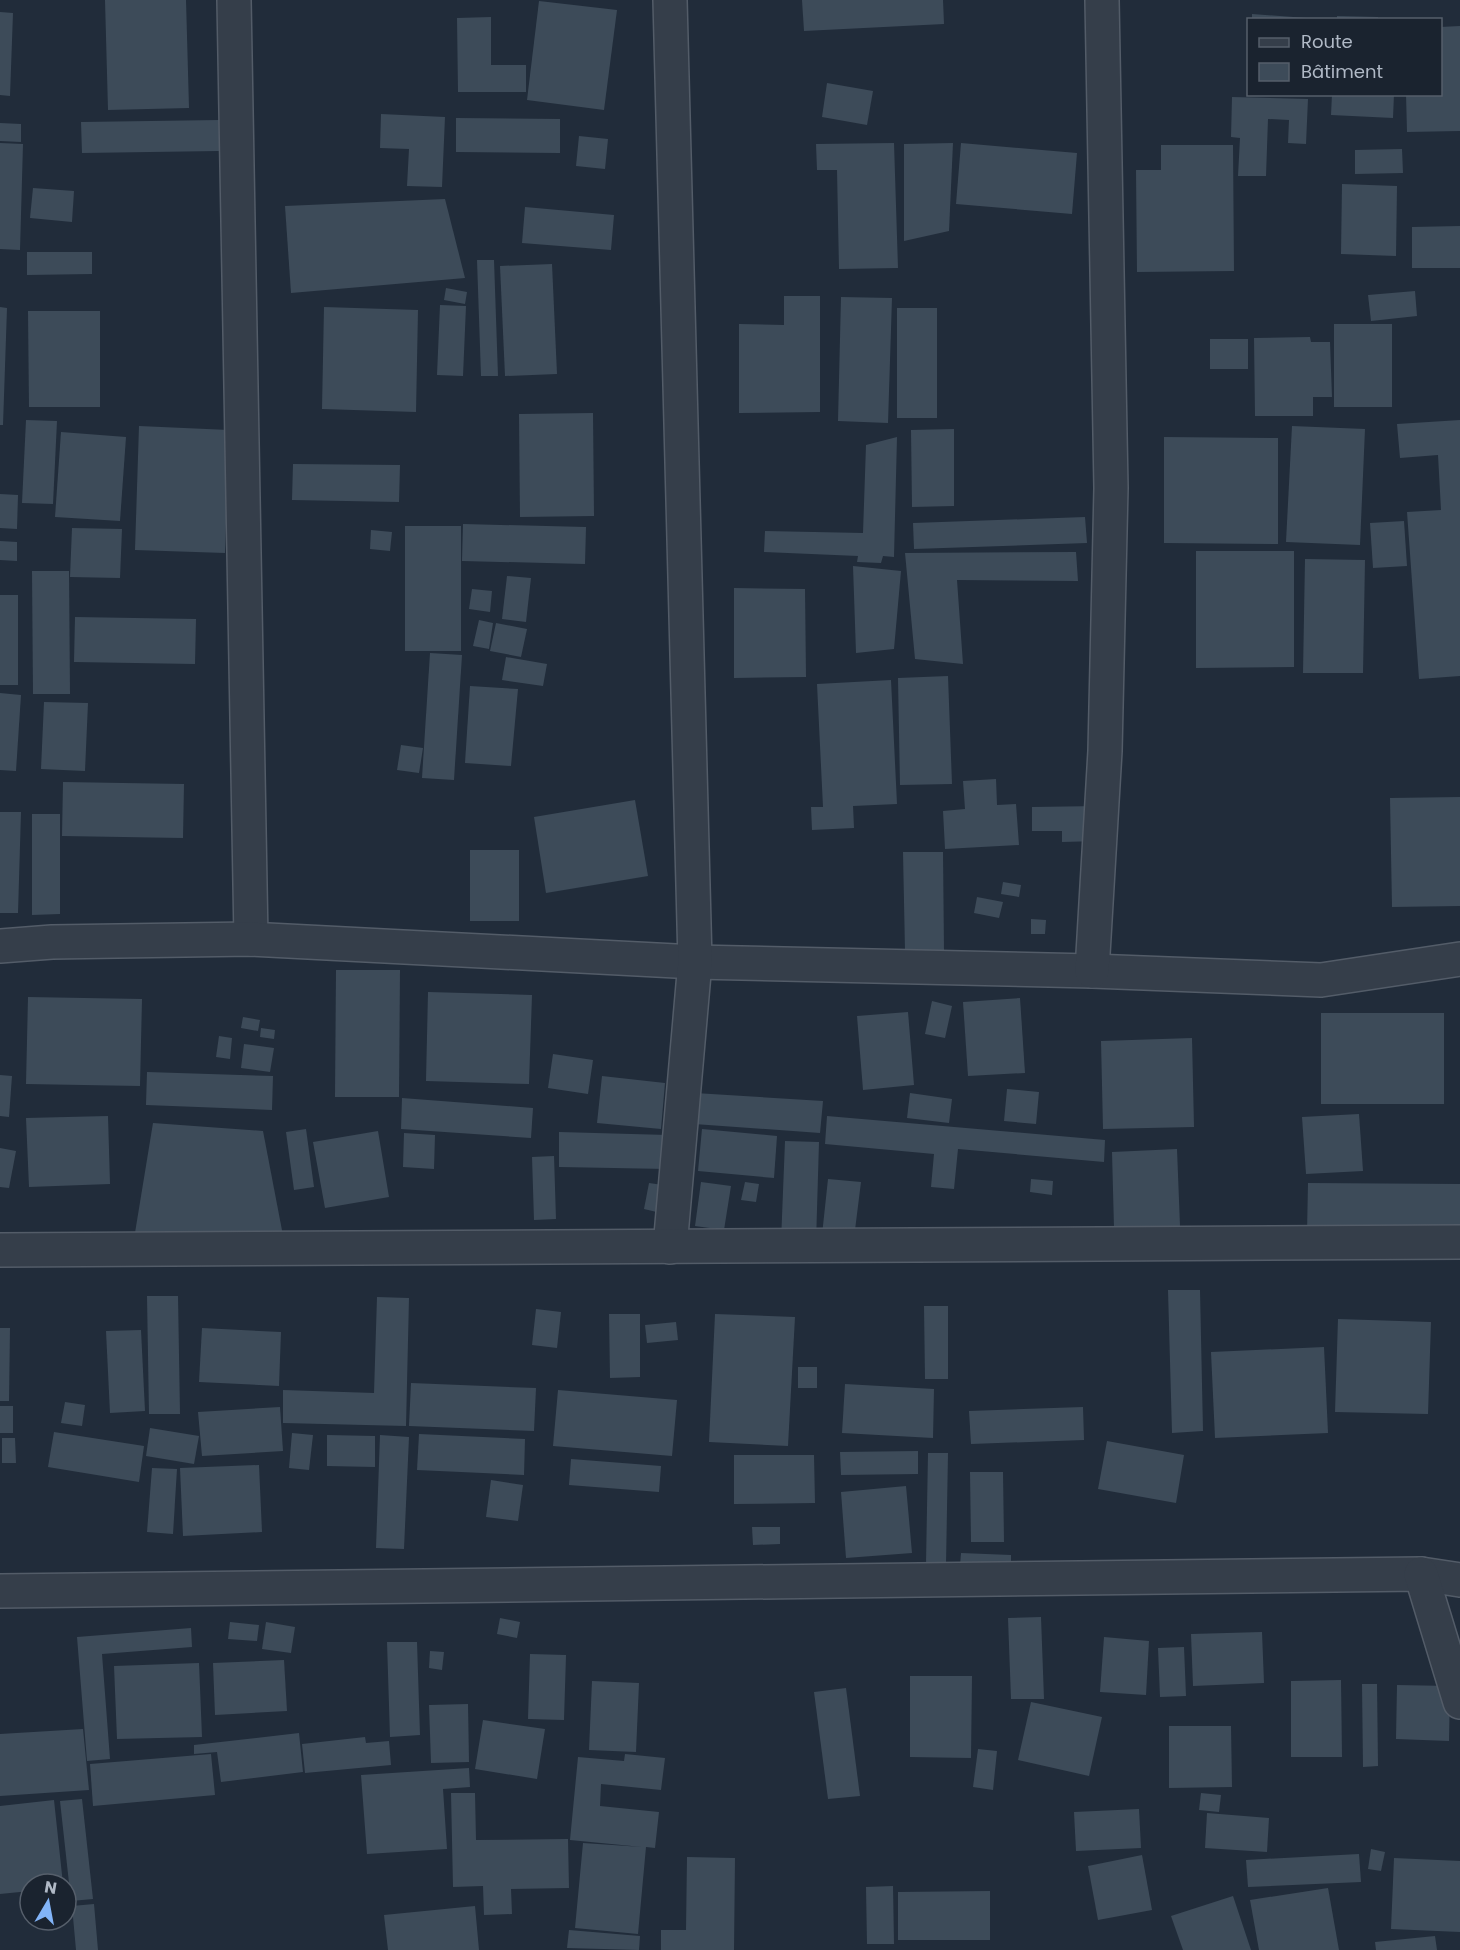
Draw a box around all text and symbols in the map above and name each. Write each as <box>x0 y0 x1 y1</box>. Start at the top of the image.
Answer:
legend <box>1247 18 1442 96</box>
text: Route <box>1301 29 1353 54</box>
text: Bâtiment <box>1301 59 1383 84</box>
north arrow <box>18 1872 78 1932</box>
text: N <box>43 1875 58 1900</box>

